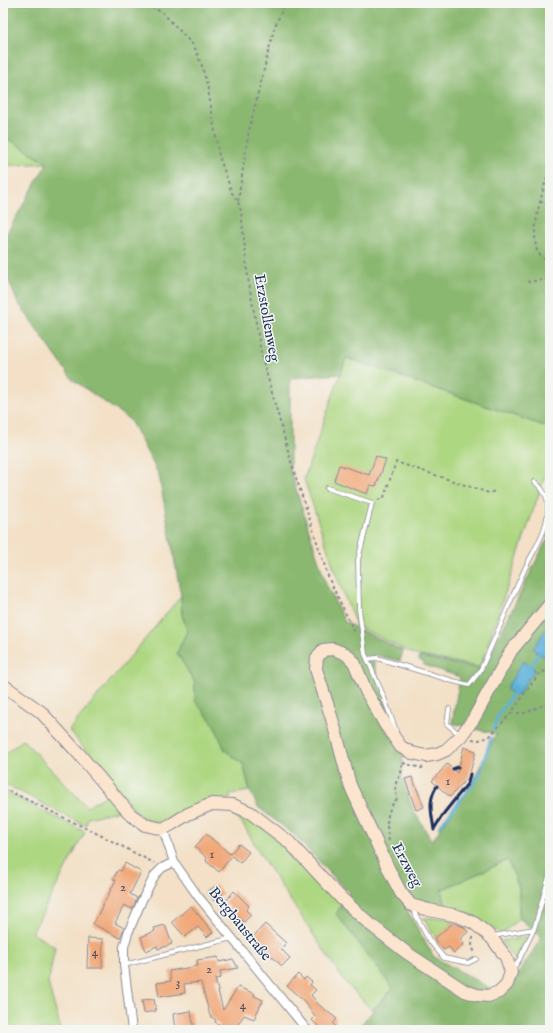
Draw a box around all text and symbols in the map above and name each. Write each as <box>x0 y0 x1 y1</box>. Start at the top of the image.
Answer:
street label: Erzstollenweg <box>250 273 284 364</box>
house number: 1 <box>446 773 451 790</box>
street label: Erzweg <box>387 839 427 891</box>
house number: 1 <box>210 846 215 863</box>
house number: 2 <box>120 879 126 896</box>
street label: Bergbaustraße <box>204 883 276 965</box>
house number: 4 <box>92 944 99 961</box>
house number: 2 <box>206 961 212 978</box>
house number: 3 <box>176 974 181 991</box>
house number: 4 <box>240 997 247 1014</box>

